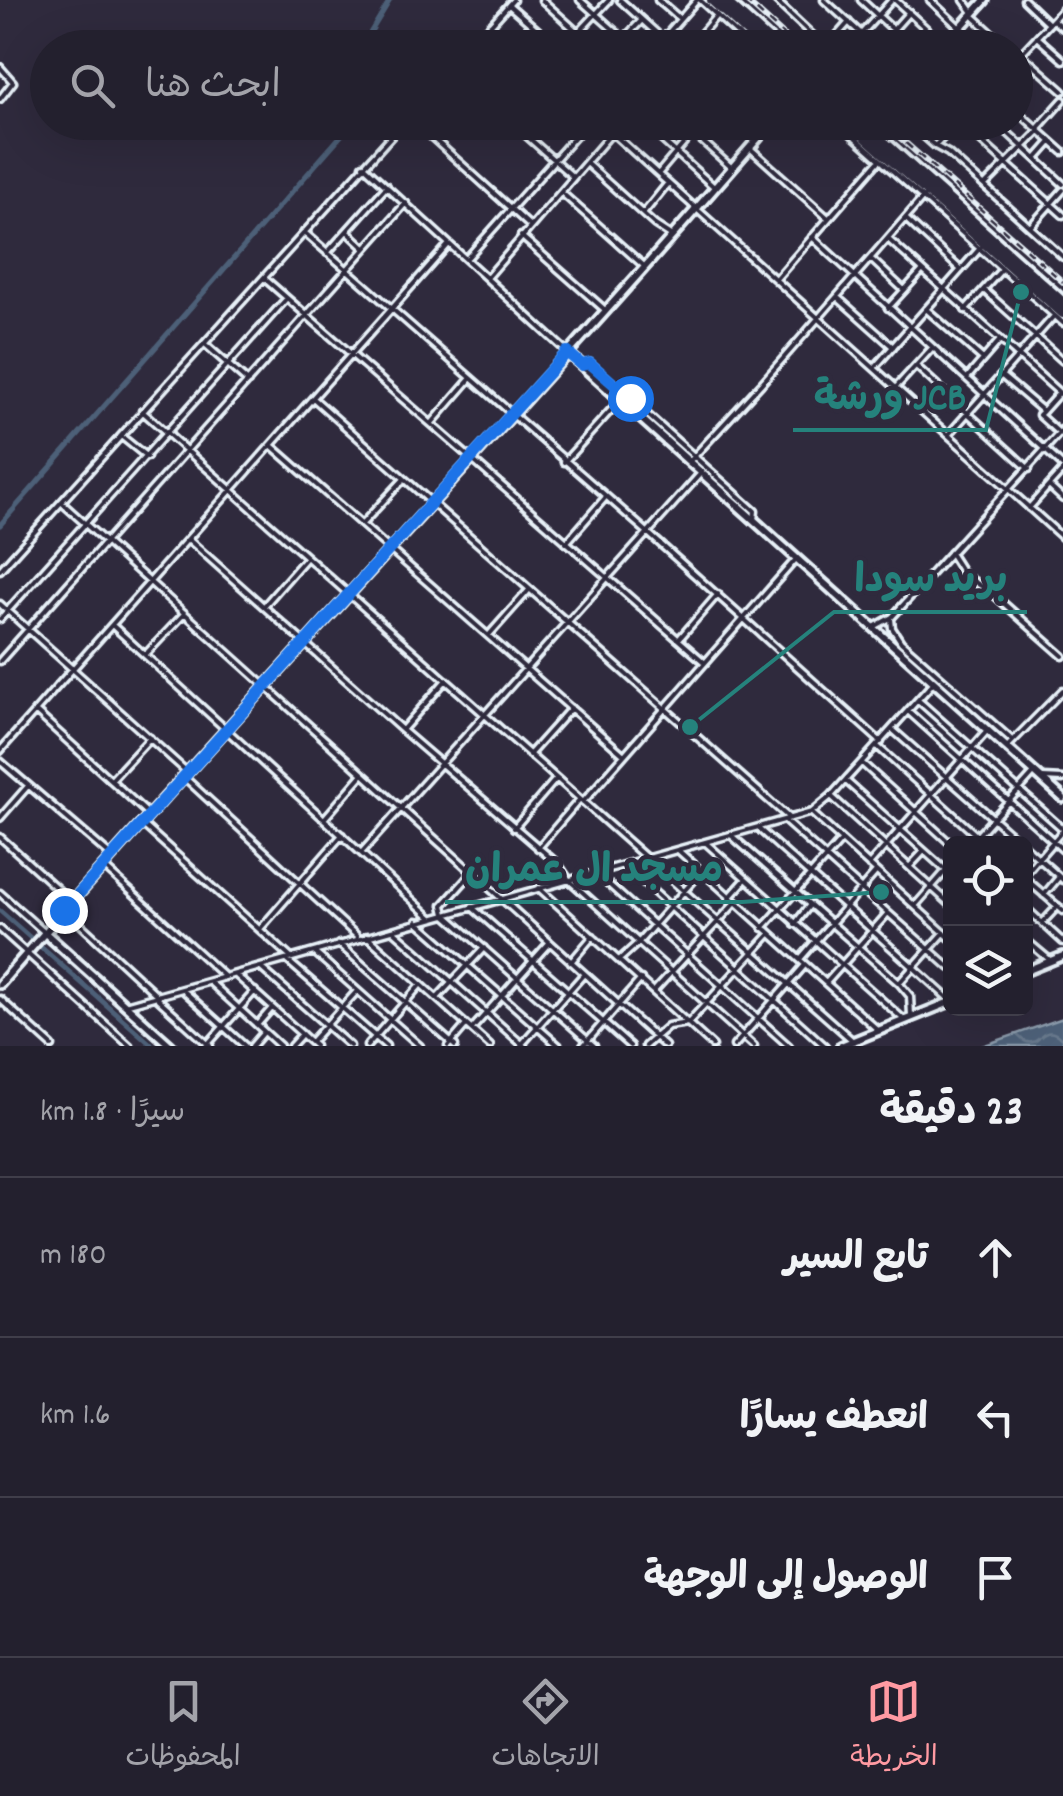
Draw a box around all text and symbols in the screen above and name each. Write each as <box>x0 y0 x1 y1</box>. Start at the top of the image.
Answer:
search box <box>30 30 1033 140</box>
icon: search <box>65 58 120 113</box>
text: ابحث هنا <box>145 61 281 116</box>
callout: ورشة JCB <box>793 360 986 430</box>
text: ورشة JCB <box>814 373 966 430</box>
route start <box>608 376 654 422</box>
callout: بريد سودا <box>834 542 1027 612</box>
text: بريد سودا <box>854 555 1008 612</box>
callout: مسجد ال عمران <box>445 832 742 902</box>
map controls <box>943 836 1033 1016</box>
button: locate <box>943 836 1033 926</box>
text: مسجد ال عمران <box>465 845 723 902</box>
route end <box>42 888 88 934</box>
button: layers <box>943 926 1033 1016</box>
text: 23 دقيقة <box>879 1085 1023 1145</box>
text: سيرًا · 1.8 km <box>40 1091 185 1137</box>
icon: ahead <box>968 1230 1023 1285</box>
text: تابع السير <box>784 1233 928 1288</box>
text: 180 m <box>40 1234 107 1280</box>
icon: left <box>968 1390 1023 1445</box>
text: انعطف يسارًا <box>740 1393 928 1448</box>
text: 1.6 km <box>40 1394 110 1440</box>
icon: arrive <box>968 1550 1023 1605</box>
text: الوصول إلى الوجهة <box>643 1553 928 1608</box>
tab: المحفوظات <box>125 1674 241 1780</box>
tab: الاتجاهات <box>491 1674 600 1780</box>
tab: الخريطة <box>850 1674 938 1780</box>

